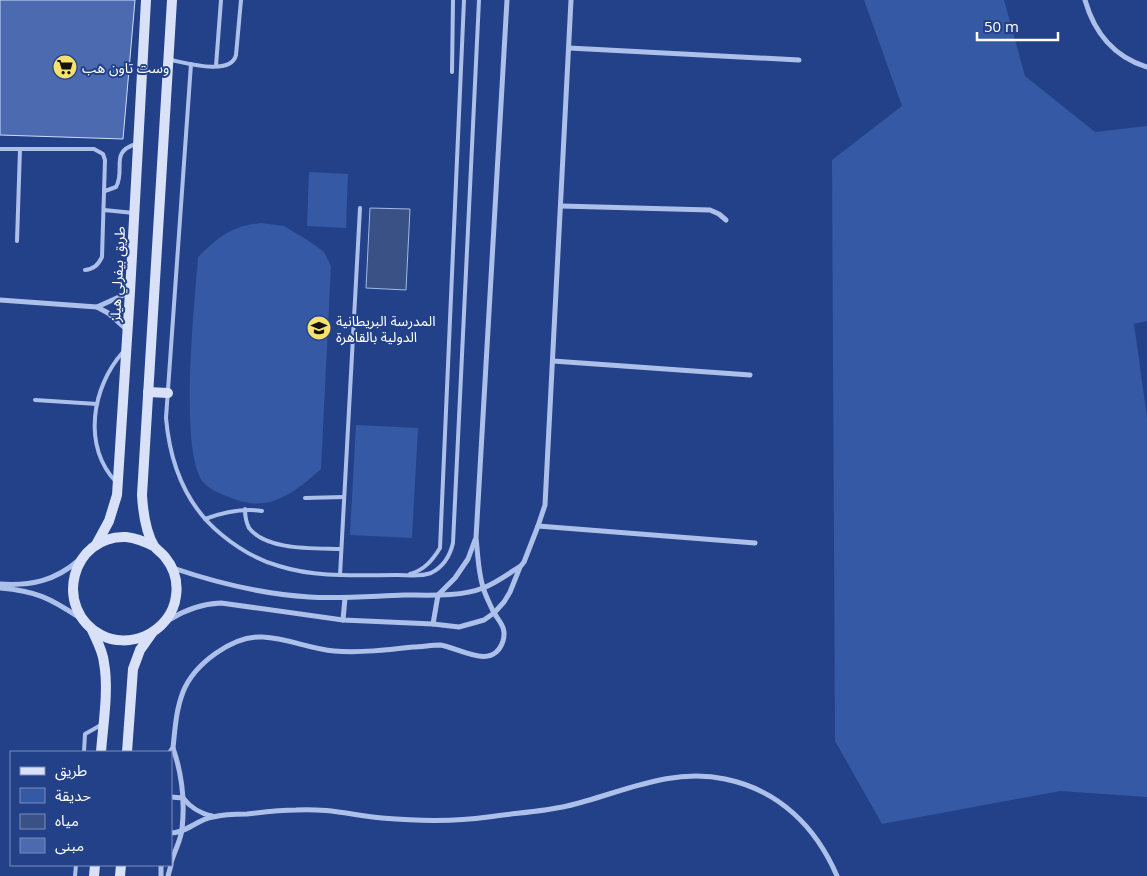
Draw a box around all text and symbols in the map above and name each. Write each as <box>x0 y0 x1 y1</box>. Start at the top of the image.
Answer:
scale bar <box>977 10 1058 42</box>
text: 50 m <box>984 16 1019 36</box>
supermarket icon: وست تاون هب <box>52 54 78 80</box>
place label: وست تاون هب <box>82 58 169 77</box>
street label: طريق بيفرلي هيلز <box>105 226 131 323</box>
place label: المدرسة البريطانية الدولية بالقاهرة <box>336 311 436 346</box>
school or university icon: المدرسة البريطانية الدولية بالقاهرة <box>306 315 332 341</box>
legend <box>10 751 172 866</box>
text: طريق <box>55 760 87 781</box>
text: حديقة <box>55 785 91 805</box>
text: مياه <box>55 810 79 830</box>
text: مبنى <box>55 835 84 855</box>

